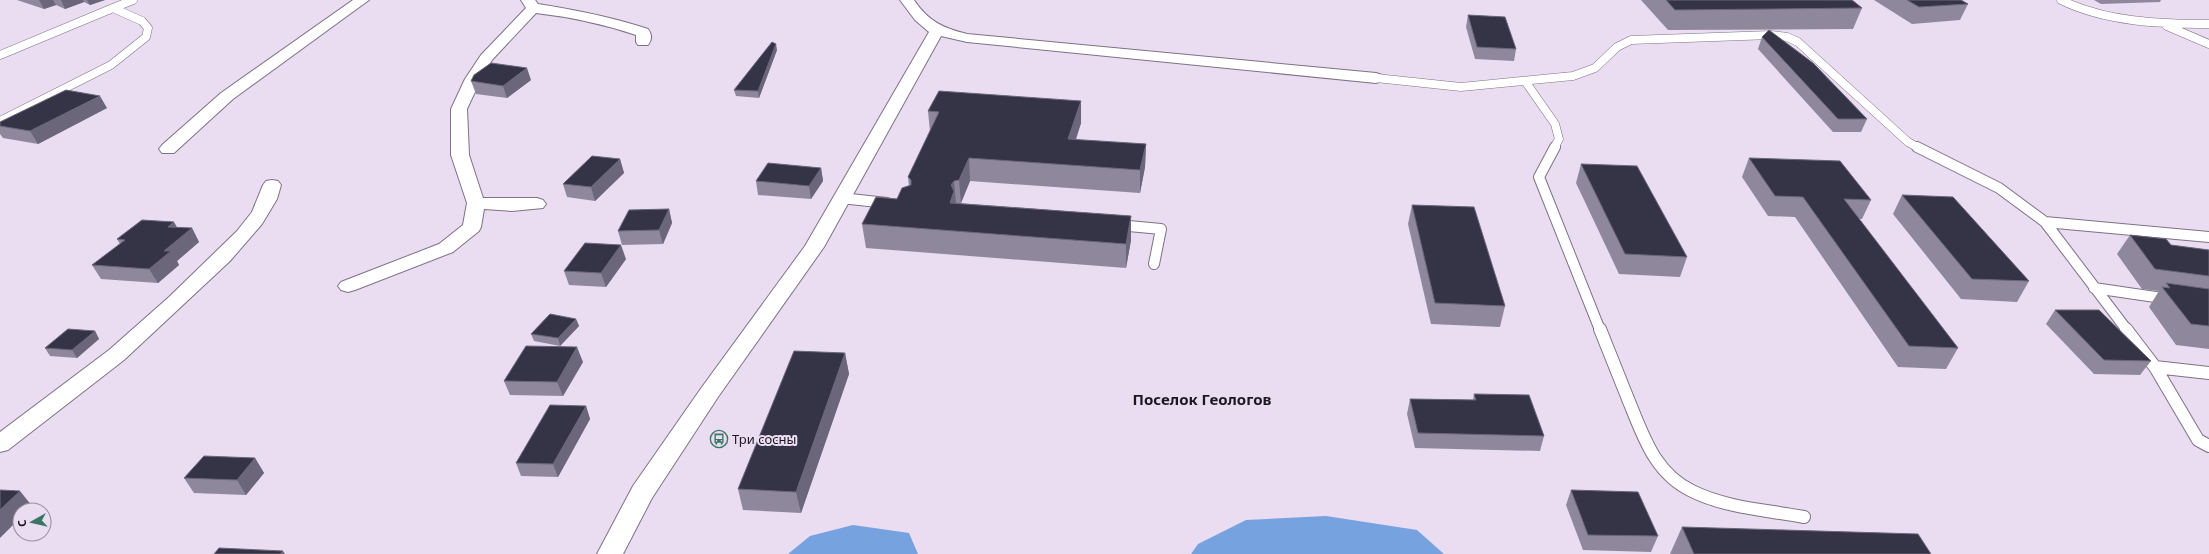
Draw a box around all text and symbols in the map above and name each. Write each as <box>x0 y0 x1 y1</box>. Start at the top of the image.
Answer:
district label: Поселок Геологов <box>1133 389 1271 409</box>
bus stop icon: Три сосны <box>709 429 729 449</box>
place label: Три сосны <box>732 430 796 448</box>
north arrow <box>12 502 52 542</box>
text: С <box>14 519 30 528</box>

